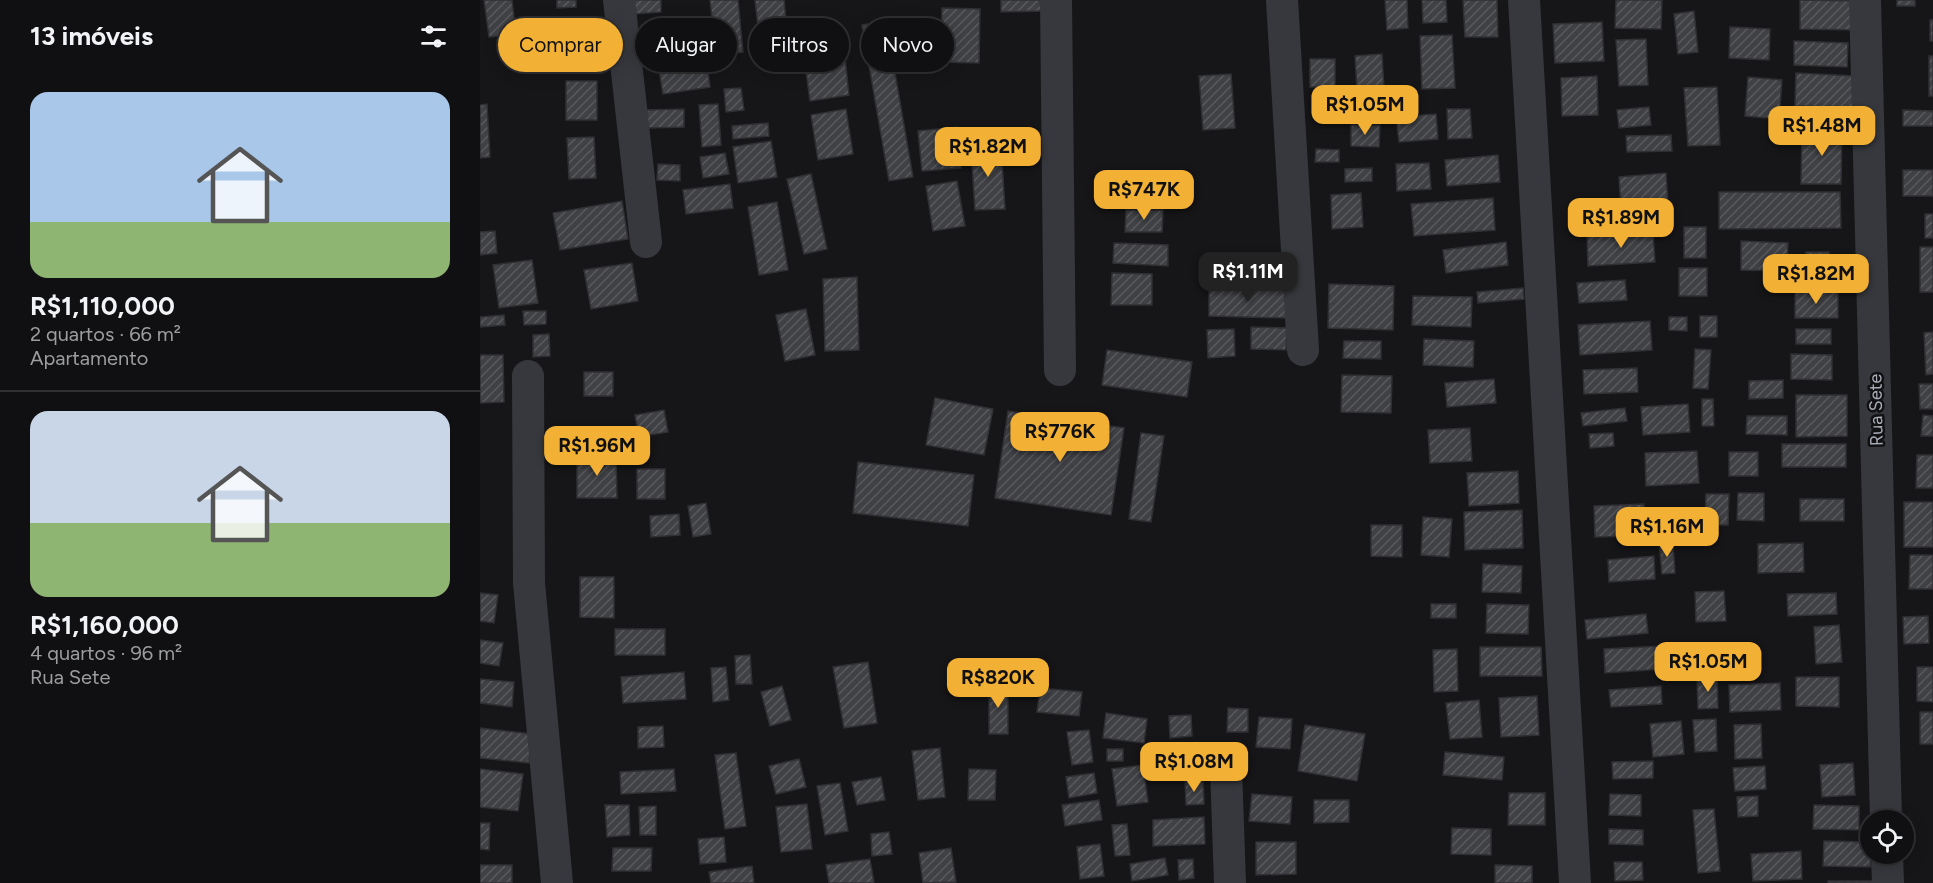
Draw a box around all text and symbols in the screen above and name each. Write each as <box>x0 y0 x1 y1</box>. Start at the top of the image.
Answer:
chip: Comprar <box>498 18 623 72</box>
chip: Alugar <box>635 18 737 72</box>
chip: Filtros <box>749 18 849 72</box>
chip: Novo <box>861 18 954 72</box>
text: 13 imóveis <box>30 20 153 52</box>
icon: filters <box>417 20 450 53</box>
pin: R$1.05M <box>1310 85 1420 136</box>
text: R$1.05M <box>1325 92 1405 116</box>
pin: R$1.48M <box>1767 106 1877 157</box>
text: R$1.48M <box>1782 113 1862 137</box>
pin: R$1.82M <box>933 127 1043 178</box>
icon: home <box>186 131 294 239</box>
text: R$1.82M <box>949 134 1027 158</box>
pin: R$747K <box>1095 170 1193 221</box>
text: R$747K <box>1108 177 1180 201</box>
pin: R$1.89M <box>1566 198 1676 249</box>
text: R$1.89M <box>1582 205 1660 229</box>
pin: R$1.11M <box>1193 252 1303 303</box>
pin: R$1.82M <box>1761 254 1871 305</box>
text: R$1.11M <box>1212 259 1284 283</box>
text: R$1.82M <box>1777 261 1855 285</box>
text: R$1,110,000 <box>30 290 175 322</box>
text: 2 quartos · 66 m² <box>30 322 181 346</box>
text: Apartamento <box>30 346 148 370</box>
street label: Rua Sete <box>1864 373 1888 446</box>
pin: R$776K <box>1011 412 1109 463</box>
text: R$776K <box>1024 419 1096 443</box>
pin: R$1.96M <box>542 426 652 477</box>
text: R$1.96M <box>558 433 636 457</box>
icon: home <box>186 450 294 558</box>
pin: R$1.16M <box>1612 507 1722 558</box>
text: R$1.16M <box>1630 514 1704 538</box>
text: R$1,160,000 <box>30 609 179 641</box>
text: 4 quartos · 96 m² <box>30 641 182 665</box>
pin: R$1.05M <box>1653 642 1763 693</box>
text: R$1.05M <box>1668 649 1748 673</box>
pin: R$820K <box>949 658 1047 709</box>
text: Rua Sete <box>30 665 110 689</box>
text: R$820K <box>961 665 1035 689</box>
pin: R$1.08M <box>1139 742 1249 793</box>
text: R$1.08M <box>1154 749 1234 773</box>
map controls <box>1860 810 1914 864</box>
button: locate <box>1860 810 1914 864</box>

